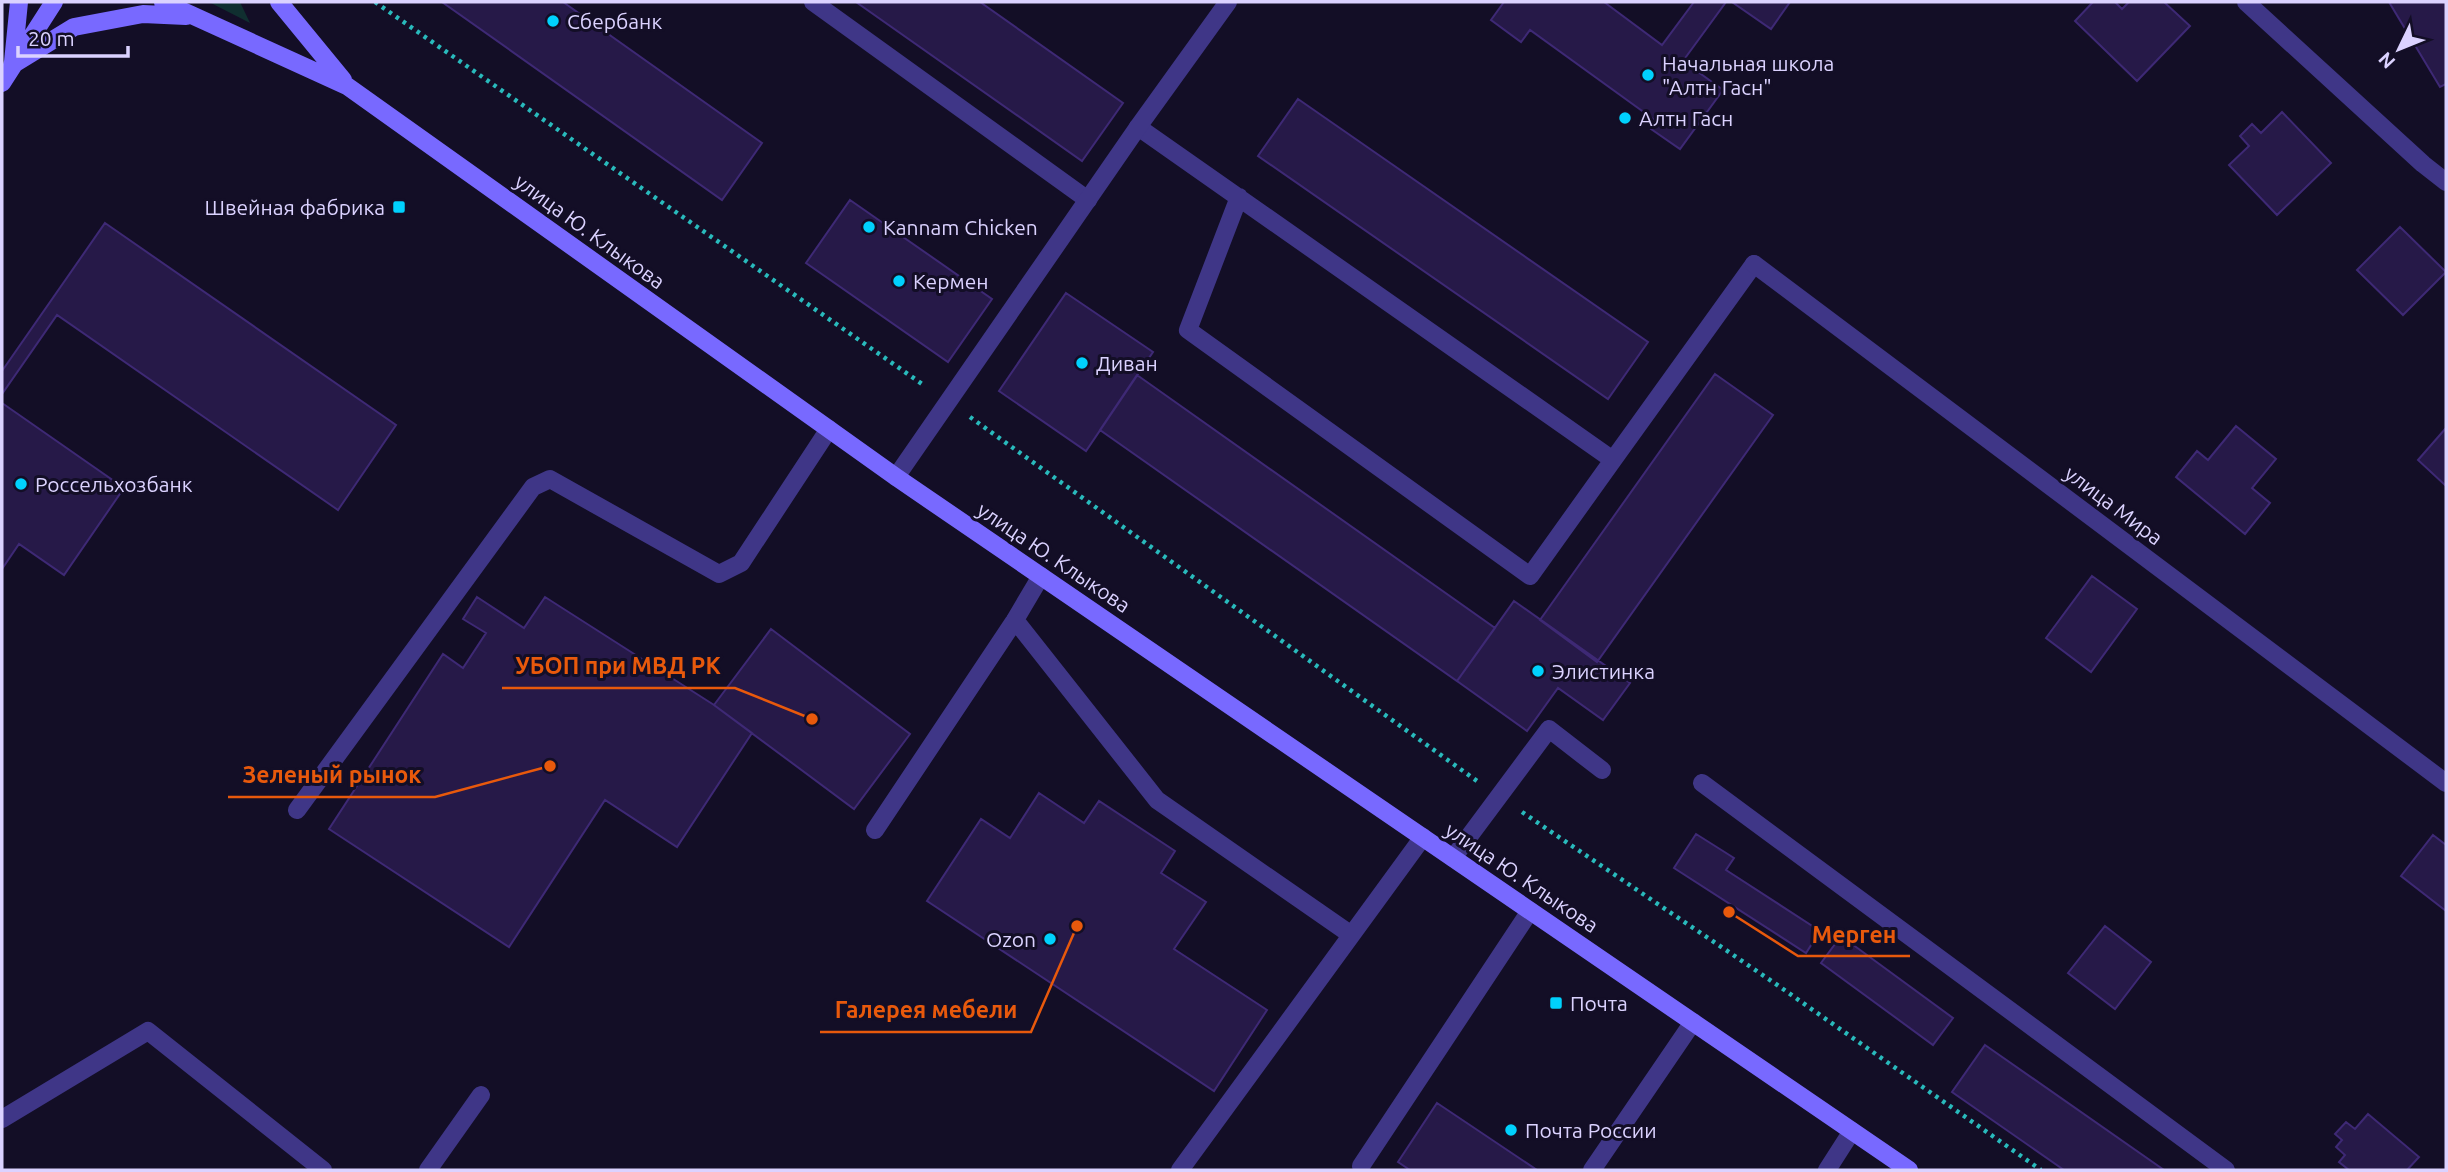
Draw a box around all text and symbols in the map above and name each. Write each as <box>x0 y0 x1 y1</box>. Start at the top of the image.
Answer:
place label: Сбербанк <box>567 9 662 33</box>
marker: Сбербанк <box>545 13 561 29</box>
scale bar <box>18 14 128 58</box>
north arrow <box>2364 14 2434 84</box>
text: 20 m <box>28 26 75 50</box>
text: N <box>2374 48 2399 73</box>
place label: Начальная школа "Алтн Гасн" <box>1662 51 1834 99</box>
marker: Начальная школа "Алтн Гасн" <box>1640 67 1656 83</box>
place label: Алтн Гасн <box>1639 106 1733 130</box>
marker: Алтн Гасн <box>1617 110 1633 126</box>
street label: улица Ю. Клыкова <box>510 169 670 293</box>
place label: Швейная фабрика <box>204 195 385 219</box>
marker: Швейная фабрика <box>391 199 407 215</box>
place label: Kannam Chicken <box>883 215 1038 239</box>
marker: Kannam Chicken <box>861 219 877 235</box>
place label: Кермен <box>913 269 989 293</box>
marker: Кермен <box>891 273 907 289</box>
place label: Диван <box>1096 351 1158 375</box>
marker: Диван <box>1074 355 1090 371</box>
street label: улица Мира <box>2060 460 2168 550</box>
place label: Россельхозбанк <box>35 472 193 496</box>
marker: Россельхозбанк <box>13 476 29 492</box>
street label: улица Ю. Клыкова <box>973 497 1135 617</box>
callout: УБОП при МВД РК <box>502 644 735 688</box>
text: УБОП при МВД РК <box>515 653 721 678</box>
place label: Элистинка <box>1552 659 1655 683</box>
marker: Элистинка <box>1530 663 1546 679</box>
callout: Зеленый рынок <box>228 753 435 797</box>
text: Зеленый рынок <box>243 762 421 787</box>
street label: улица Ю. Клыкова <box>1441 817 1603 937</box>
callout: Мерген <box>1798 912 1910 956</box>
text: Мерген <box>1812 922 1896 947</box>
place label: Ozon <box>986 927 1036 951</box>
marker: Ozon <box>1042 931 1058 947</box>
callout: Галерея мебели <box>820 988 1031 1032</box>
place label: Почта <box>1570 991 1628 1015</box>
marker: Почта <box>1548 995 1564 1011</box>
text: Галерея мебели <box>835 997 1017 1022</box>
place label: Почта России <box>1525 1118 1657 1142</box>
marker: Почта России <box>1503 1122 1519 1138</box>

